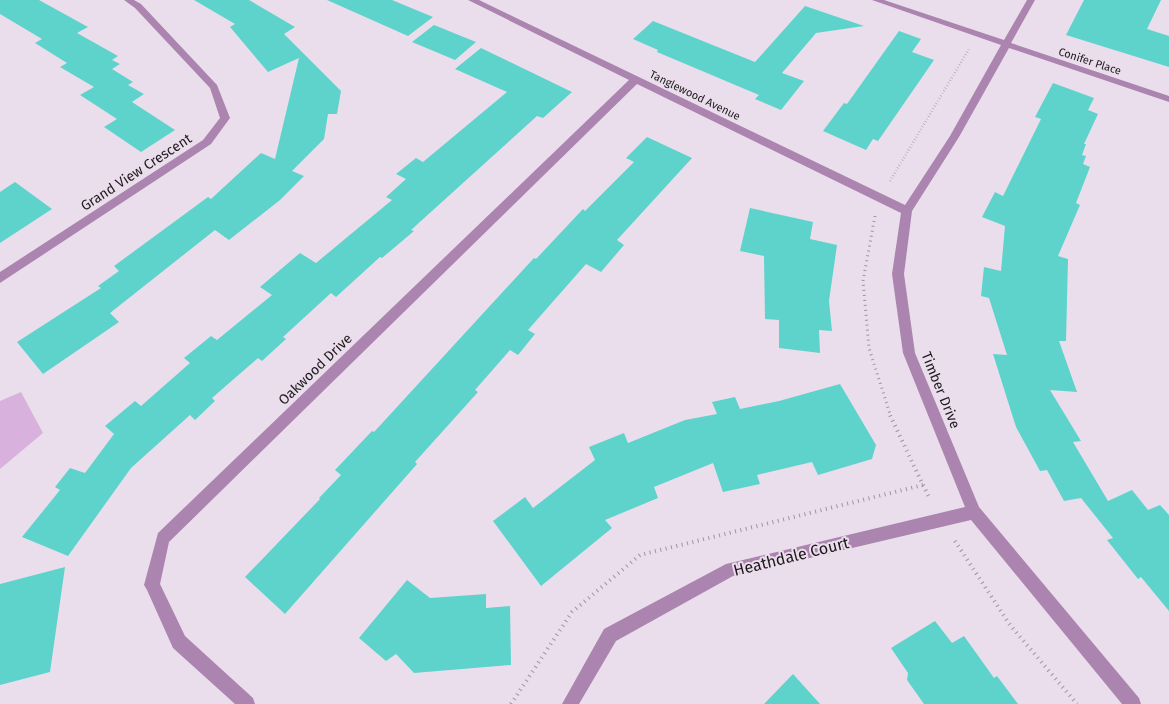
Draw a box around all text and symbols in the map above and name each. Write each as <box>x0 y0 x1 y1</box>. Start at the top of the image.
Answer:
street label: Conifer Place <box>1057 45 1123 78</box>
street label: Tanglewood Avenue <box>647 68 742 123</box>
street label: Grand View Crescent <box>78 130 196 215</box>
street label: Oakwood Drive <box>275 330 356 409</box>
street label: Timber Drive <box>917 349 964 431</box>
street label: Heathdale Court <box>731 533 851 580</box>

